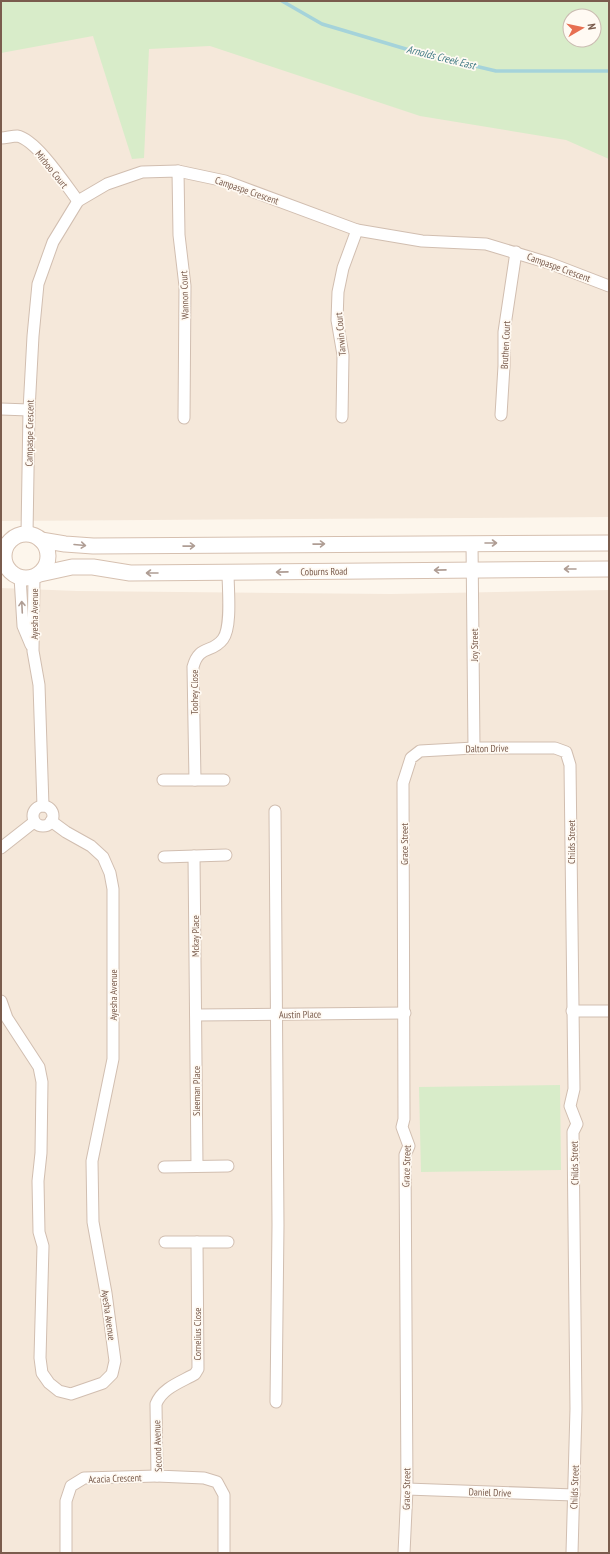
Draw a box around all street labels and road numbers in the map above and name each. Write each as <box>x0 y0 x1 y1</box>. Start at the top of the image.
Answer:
street label: Mirboo Court <box>32 148 71 191</box>
street label: Campaspe Crescent <box>213 173 281 208</box>
street label: Campaspe Crescent <box>525 250 593 285</box>
street label: Wannon Court <box>177 270 192 320</box>
street label: Tarwin Court <box>332 311 349 356</box>
street label: Bruthen Court <box>498 320 513 369</box>
street label: Campaspe Crescent <box>22 399 37 466</box>
street label: Coburns Road <box>300 565 348 578</box>
street label: Ayesha Avenue <box>28 588 41 640</box>
street label: Joy Street <box>468 628 481 662</box>
street label: Toohey Close <box>188 670 201 714</box>
street label: Dalton Drive <box>465 742 509 755</box>
street label: Childs Street <box>565 820 578 864</box>
street label: Grace Street <box>398 823 411 865</box>
street label: Mckay Place <box>189 915 202 957</box>
street label: Ayesha Avenue <box>107 969 120 1021</box>
street label: Austin Place <box>279 1008 321 1021</box>
street label: Sleeman Place <box>190 1066 203 1116</box>
street label: Childs Street <box>568 1141 581 1185</box>
street label: Grace Street <box>399 1145 414 1187</box>
street label: Ayesha Avenue <box>99 1289 119 1341</box>
street label: Cornelius Close <box>191 1308 204 1360</box>
street label: Second Avenue <box>150 1420 165 1472</box>
street label: Childs Street <box>567 1465 582 1509</box>
street label: Grace Street <box>400 1468 413 1510</box>
street label: Acacia Crescent <box>88 1471 142 1486</box>
street label: Daniel Drive <box>468 1485 511 1500</box>

